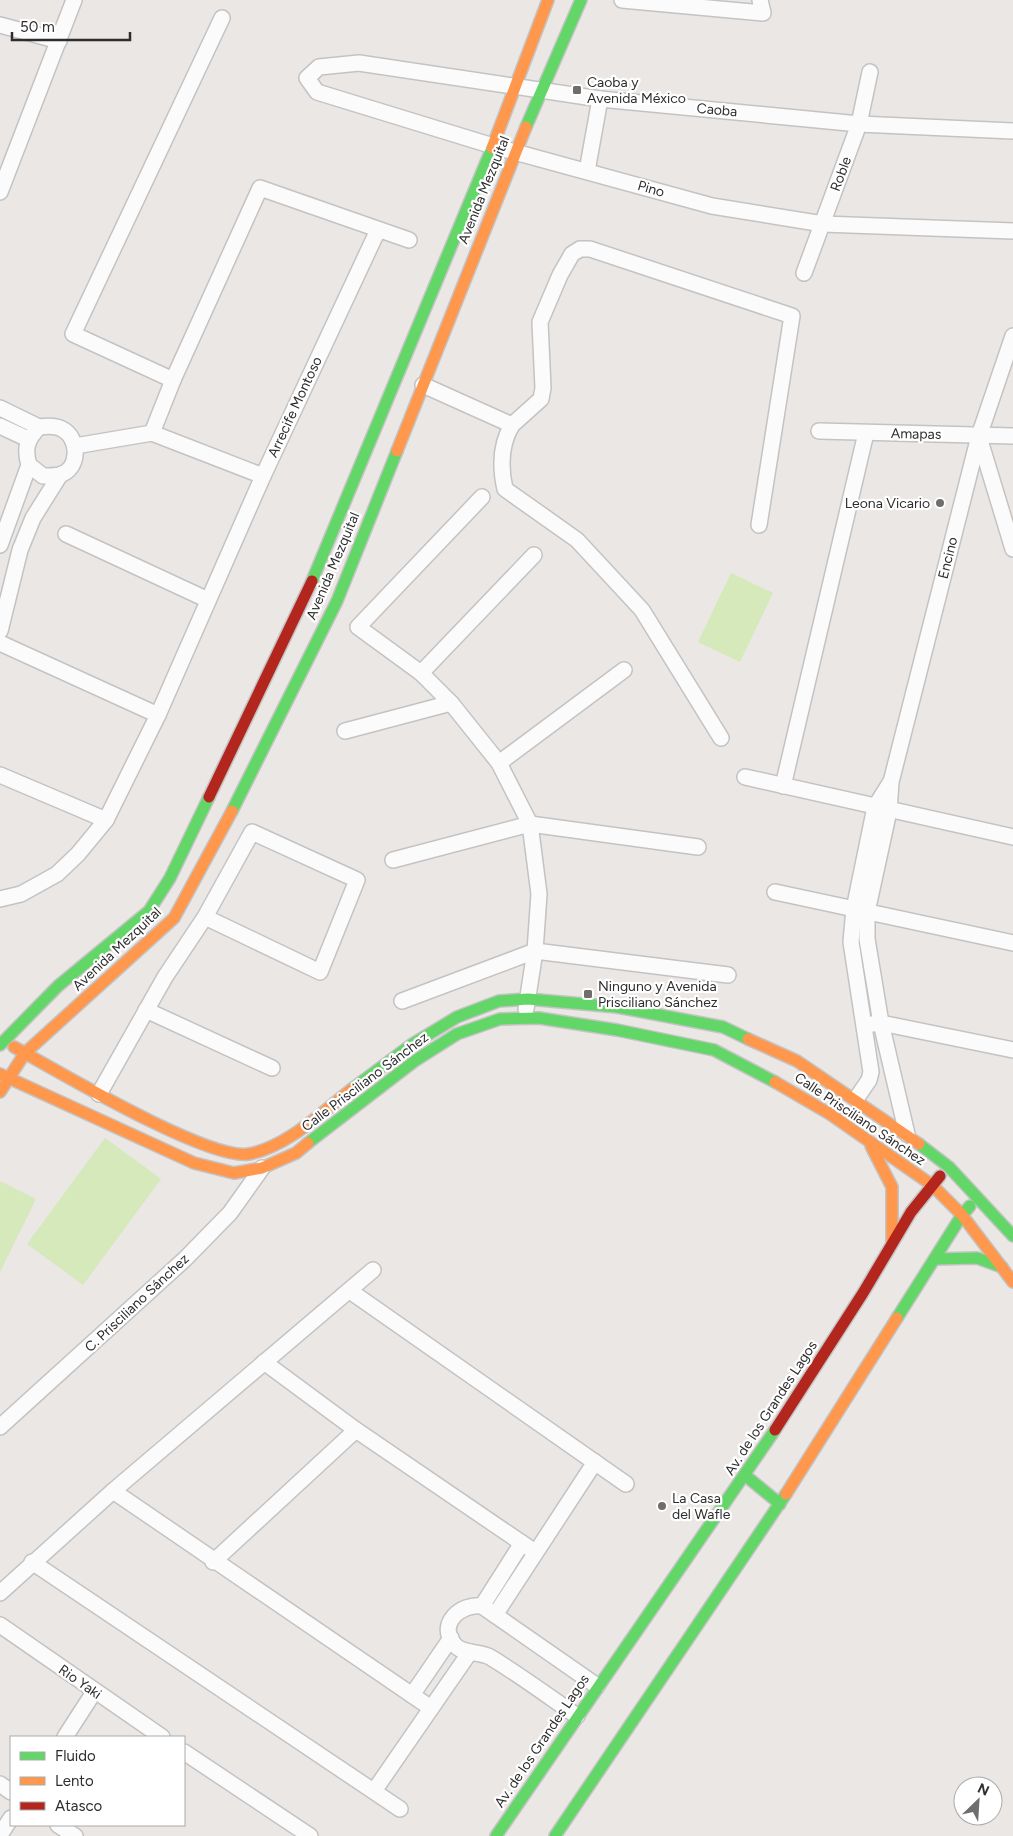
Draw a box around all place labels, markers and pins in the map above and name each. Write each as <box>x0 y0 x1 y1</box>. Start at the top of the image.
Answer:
place label: Caoba y Avenida México <box>587 74 686 107</box>
marker: Caoba y Avenida México <box>571 84 583 96</box>
place label: Leona Vicario <box>845 495 930 512</box>
marker: Leona Vicario <box>934 497 946 509</box>
place label: Ninguno y Avenida Prisciliano Sánchez <box>598 978 718 1011</box>
marker: Ninguno y Avenida Prisciliano Sánchez <box>582 988 594 1000</box>
place label: La Casa del Wafle <box>672 1490 731 1523</box>
marker: La Casa del Wafle <box>656 1500 668 1512</box>

